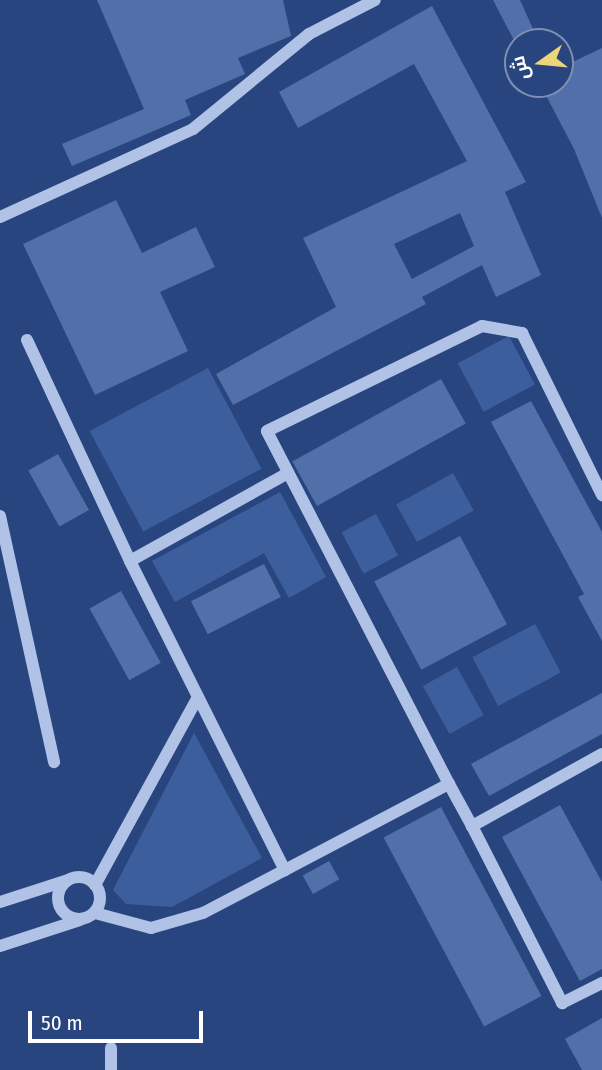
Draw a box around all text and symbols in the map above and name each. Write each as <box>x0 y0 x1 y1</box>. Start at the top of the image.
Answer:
north arrow <box>504 28 574 98</box>
text: ش <box>506 53 534 83</box>
scale bar <box>32 996 206 1040</box>
text: 50 m <box>41 1010 83 1036</box>

